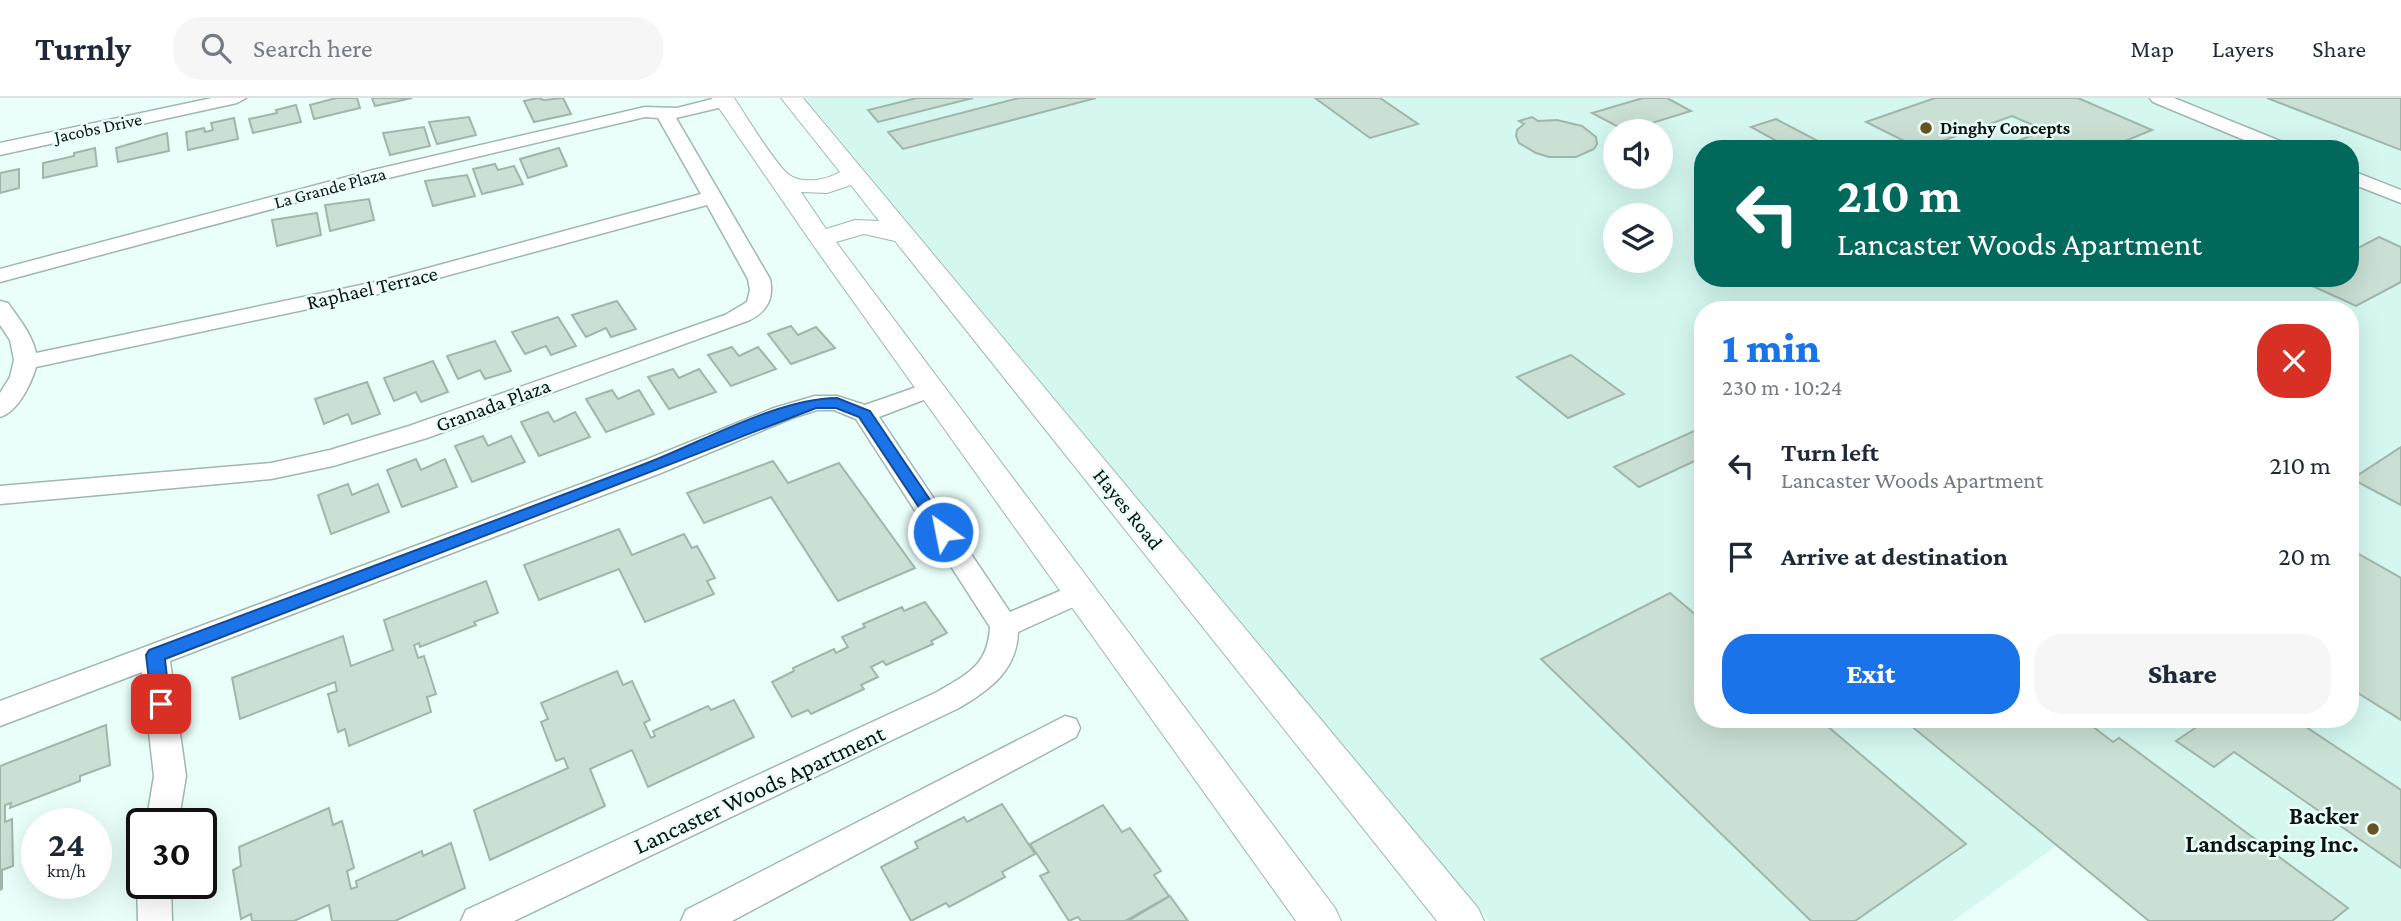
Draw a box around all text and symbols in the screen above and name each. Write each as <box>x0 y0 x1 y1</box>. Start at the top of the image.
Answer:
search box <box>173 17 663 80</box>
icon: search <box>197 29 235 67</box>
text: Turnly <box>35 30 131 67</box>
text: Search here <box>253 34 372 63</box>
text: Map <box>2130 35 2174 62</box>
text: Layers <box>2212 35 2274 62</box>
text: Share <box>2312 35 2366 62</box>
street label: Jacobs Drive <box>51 109 144 147</box>
place label: Dinghy Concepts <box>1940 118 2070 138</box>
map controls <box>1603 119 1673 273</box>
button: sound <box>1603 119 1673 189</box>
marker: Dinghy Concepts <box>1918 120 1934 136</box>
street label: La Grande Plaza <box>272 163 388 213</box>
icon: left <box>1722 168 1813 259</box>
text: 210 m <box>1837 168 1961 223</box>
button: layers <box>1603 203 1673 273</box>
text: Lancaster Woods Apartment <box>1837 226 2202 262</box>
street label: Raphael Terrace <box>304 261 440 315</box>
text: 1 min <box>1722 324 1820 371</box>
button: close <box>2257 324 2331 398</box>
street label: Granada Plaza <box>432 373 554 437</box>
text: 230 m · 10:24 <box>1722 374 1842 400</box>
text: Turn left <box>1781 438 1879 467</box>
icon: left <box>1722 447 1760 485</box>
text: 210 m <box>2270 451 2331 480</box>
street label: Hayes Road <box>1088 464 1168 554</box>
text: Lancaster Woods Apartment <box>1781 467 2043 493</box>
position arrow <box>906 495 980 569</box>
icon: arrive <box>1722 538 1760 576</box>
text: Arrive at destination <box>1781 542 2008 571</box>
text: 20 m <box>2278 542 2331 571</box>
button: Exit <box>1722 634 2020 714</box>
button: Share <box>2034 634 2331 714</box>
pin <box>131 674 191 734</box>
icon: arrive <box>142 685 180 723</box>
street label: Lancaster Woods Apartment <box>629 718 890 859</box>
place label: Backer Landscaping Inc. <box>2185 802 2359 857</box>
speed limit sign: 30 <box>126 808 217 899</box>
marker: Backer Landscaping Inc. <box>2365 821 2381 837</box>
text: 24 <box>48 825 85 864</box>
text: km/h <box>47 861 86 881</box>

